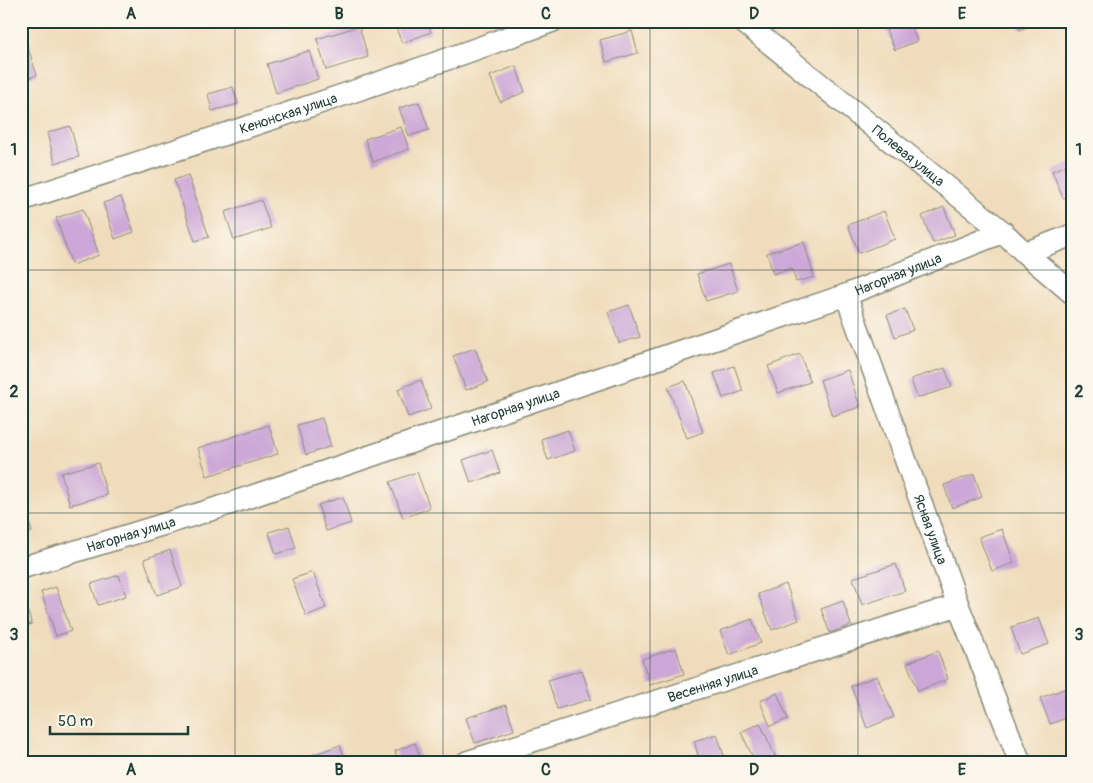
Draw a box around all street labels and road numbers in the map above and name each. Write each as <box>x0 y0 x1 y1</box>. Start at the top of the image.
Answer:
street label: Кенонская улица <box>237 89 339 137</box>
street label: Полевая улица <box>869 121 948 190</box>
street label: Нагорная улица <box>852 249 944 299</box>
street label: Нагорная улица <box>469 384 562 430</box>
street label: Ясная улица <box>910 492 951 567</box>
street label: Нагорная улица <box>84 513 178 556</box>
street label: Весенняя улица <box>665 661 760 706</box>

